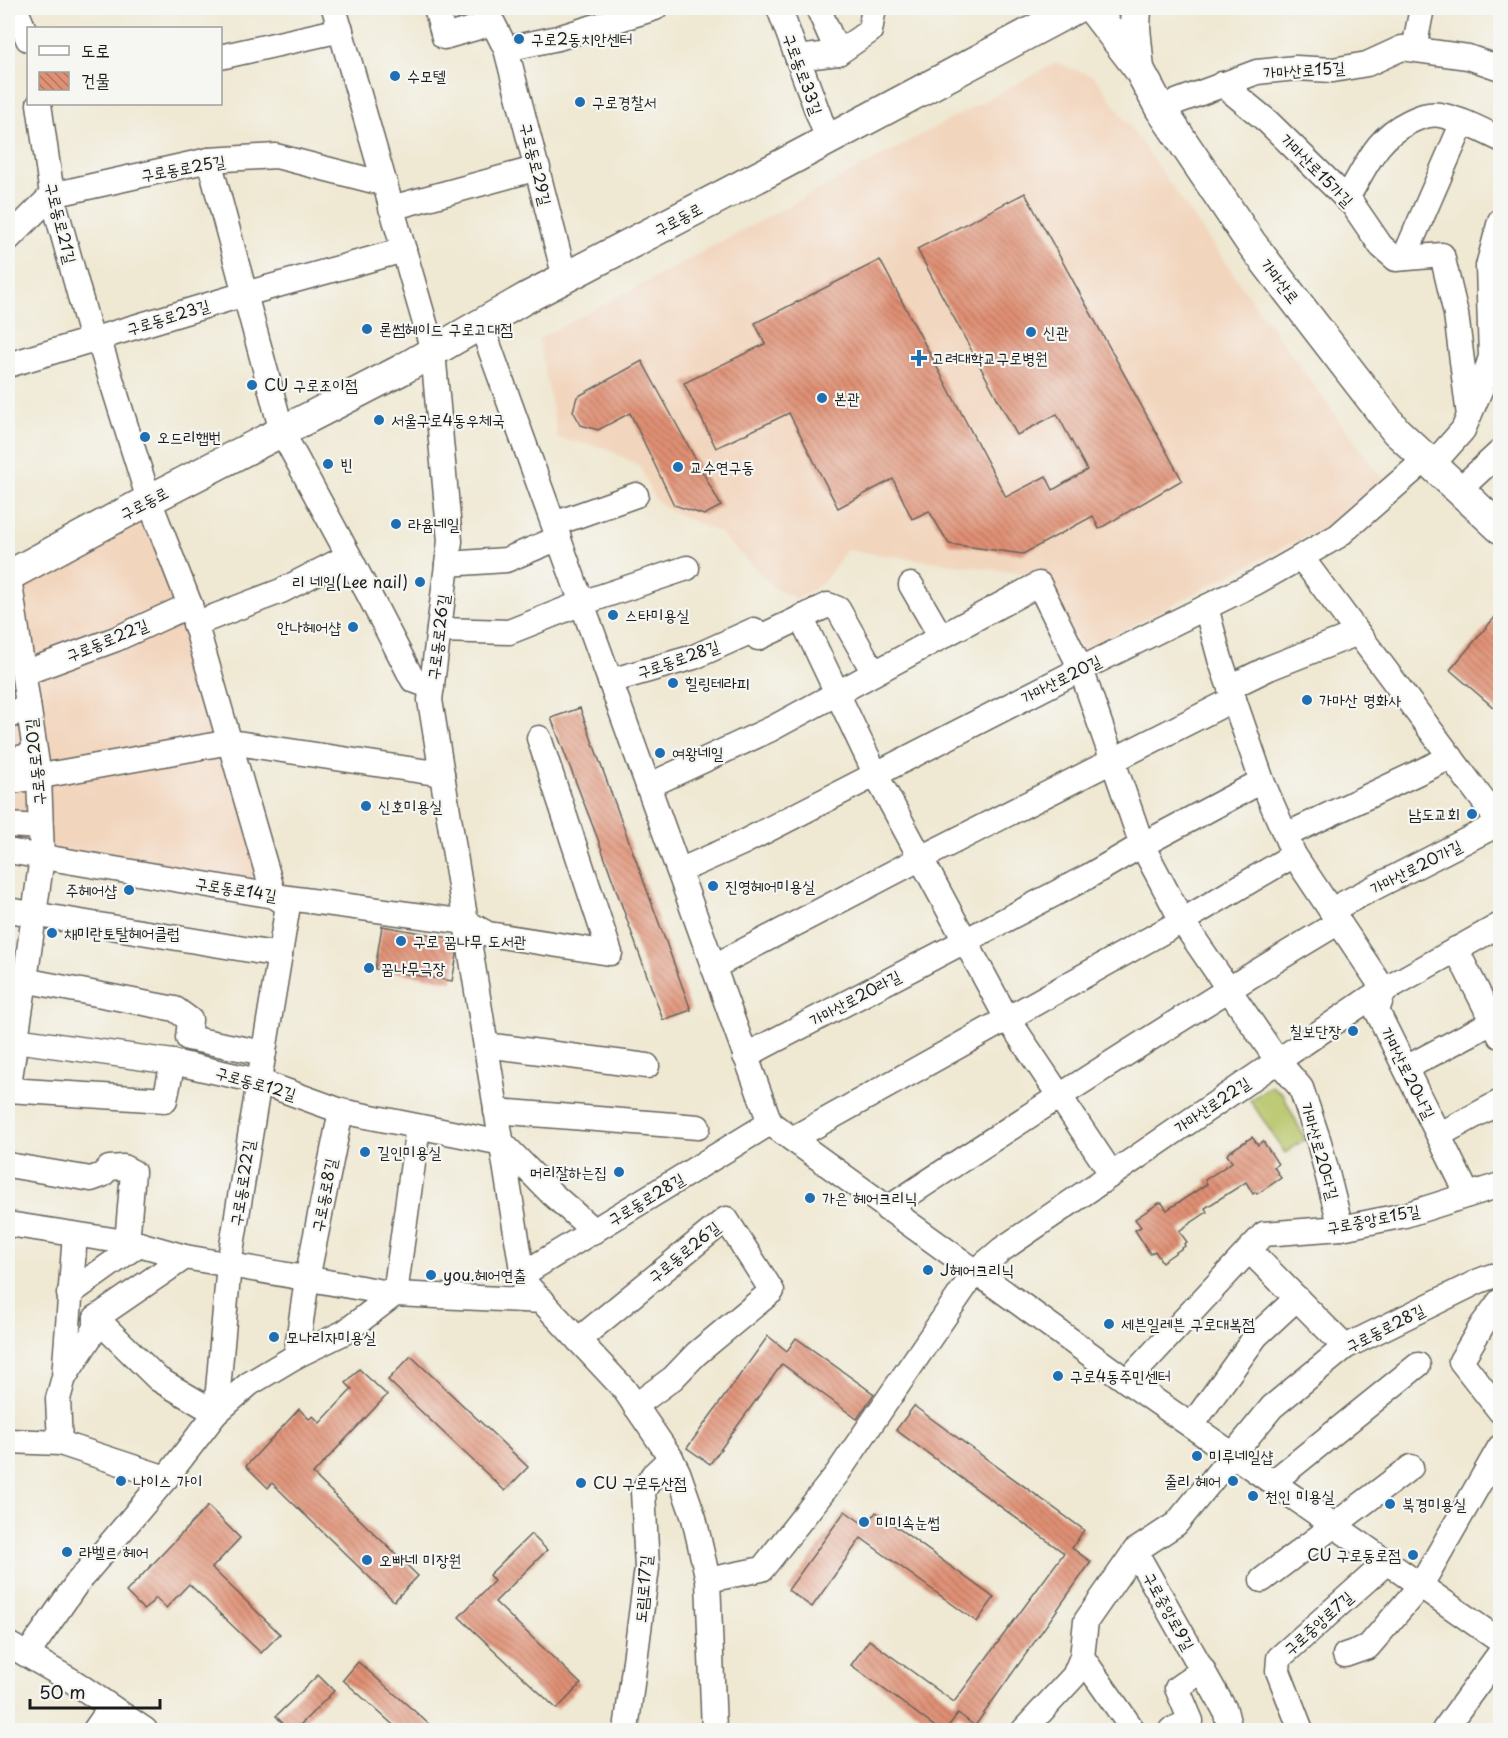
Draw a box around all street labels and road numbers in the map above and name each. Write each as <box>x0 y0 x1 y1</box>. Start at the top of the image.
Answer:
street label: 구로동로33길 <box>778 29 830 118</box>
street label: 가마산로15길 <box>1262 54 1346 84</box>
street label: 구로동로29길 <box>515 120 559 208</box>
street label: 가마산로15가길 <box>1276 127 1360 211</box>
street label: 구로동로25길 <box>139 148 227 186</box>
street label: 구로동로21길 <box>40 180 84 266</box>
street label: 구로동로 <box>649 195 706 241</box>
street label: 가마산로 <box>1255 253 1306 308</box>
street label: 구로동로23길 <box>123 292 212 340</box>
street label: 구로동로 <box>115 479 172 525</box>
street label: 구로동로26길 <box>420 592 454 681</box>
street label: 구로동로22길 <box>62 612 152 666</box>
street label: 구로동로28길 <box>633 633 722 683</box>
street label: 가마산로20길 <box>1016 648 1105 709</box>
street label: 구로동로20길 <box>17 717 50 807</box>
street label: 가마산로20가길 <box>1365 833 1466 900</box>
street label: 구로동로14길 <box>194 870 279 906</box>
street label: 가마산로20라길 <box>805 963 904 1031</box>
street label: 가마산로20나길 <box>1375 1022 1442 1123</box>
street label: 구로동로12길 <box>213 1059 300 1105</box>
street label: 가마산로22길 <box>1169 1070 1254 1138</box>
street label: 가마산로20다길 <box>1296 1099 1346 1202</box>
street label: 구로동로22길 <box>222 1138 260 1228</box>
street label: 구로동로8길 <box>304 1156 342 1234</box>
street label: 구로동로28길 <box>603 1166 689 1230</box>
street label: 구로중앙로15길 <box>1324 1197 1422 1239</box>
street label: 구로동로26길 <box>642 1215 725 1288</box>
street label: 구로동로28길 <box>1341 1297 1428 1357</box>
street label: 도림로17길 <box>627 1554 657 1624</box>
street label: 구로중앙로9길 <box>1138 1567 1201 1654</box>
street label: 구로중앙로7길 <box>1277 1584 1358 1660</box>

